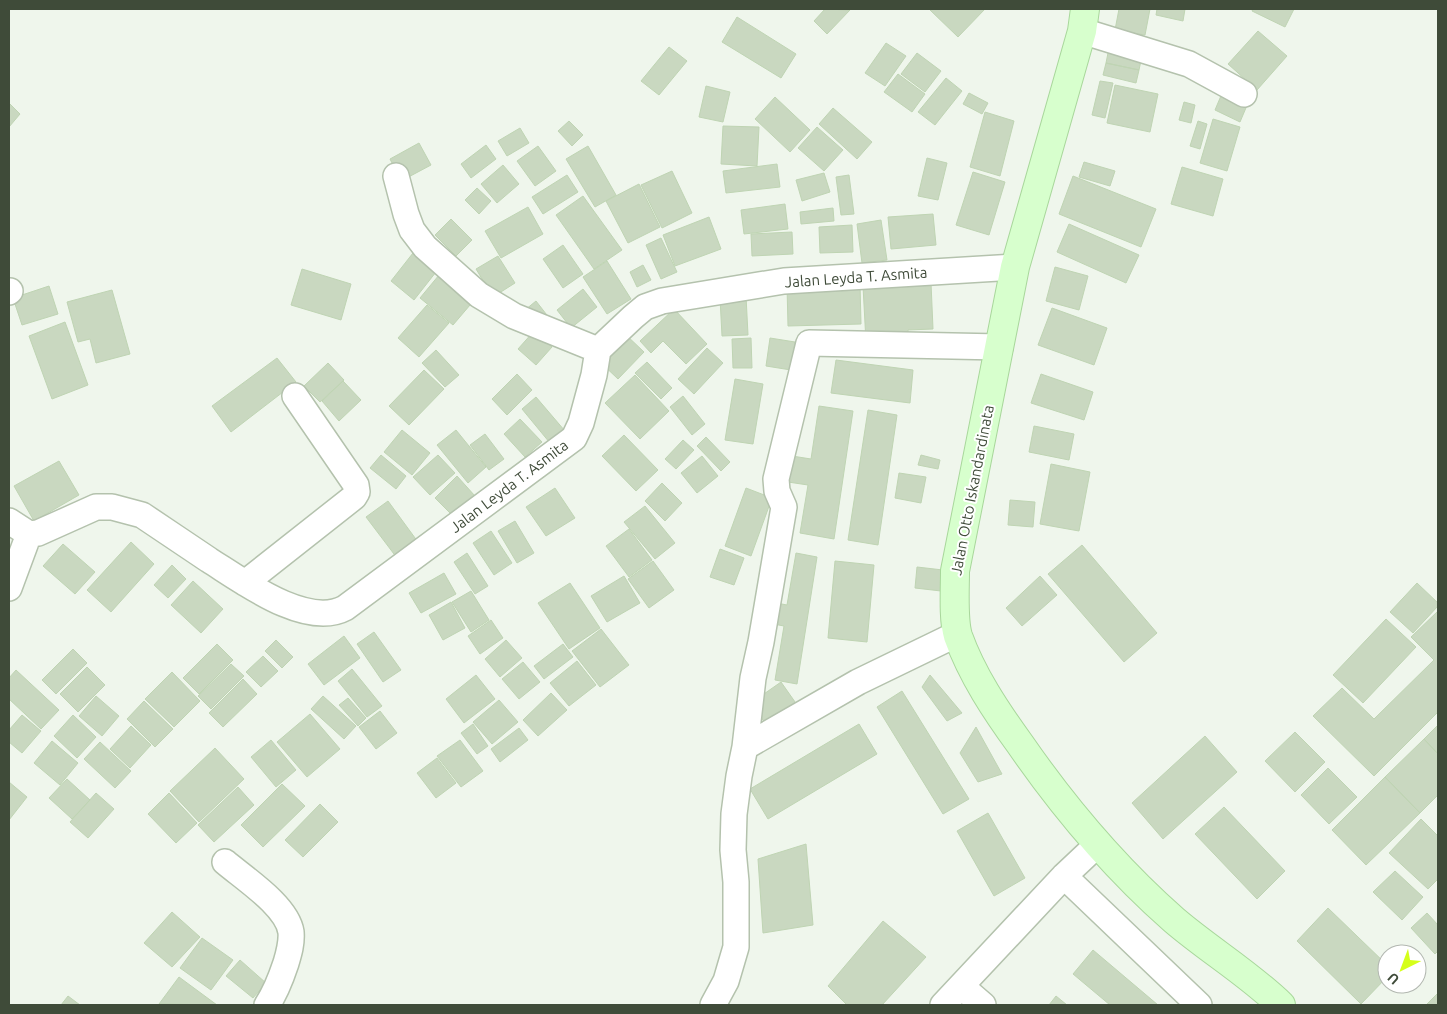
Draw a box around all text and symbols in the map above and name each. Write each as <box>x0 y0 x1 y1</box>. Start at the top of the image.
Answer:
street label: Jalan Leyda T. Asmita <box>784 264 928 290</box>
street label: Jalan Otto Iskandardinata <box>947 403 997 577</box>
street label: Jalan Leyda T. Asmita <box>447 436 571 536</box>
north arrow <box>1377 944 1427 994</box>
text: U <box>1384 969 1402 988</box>

